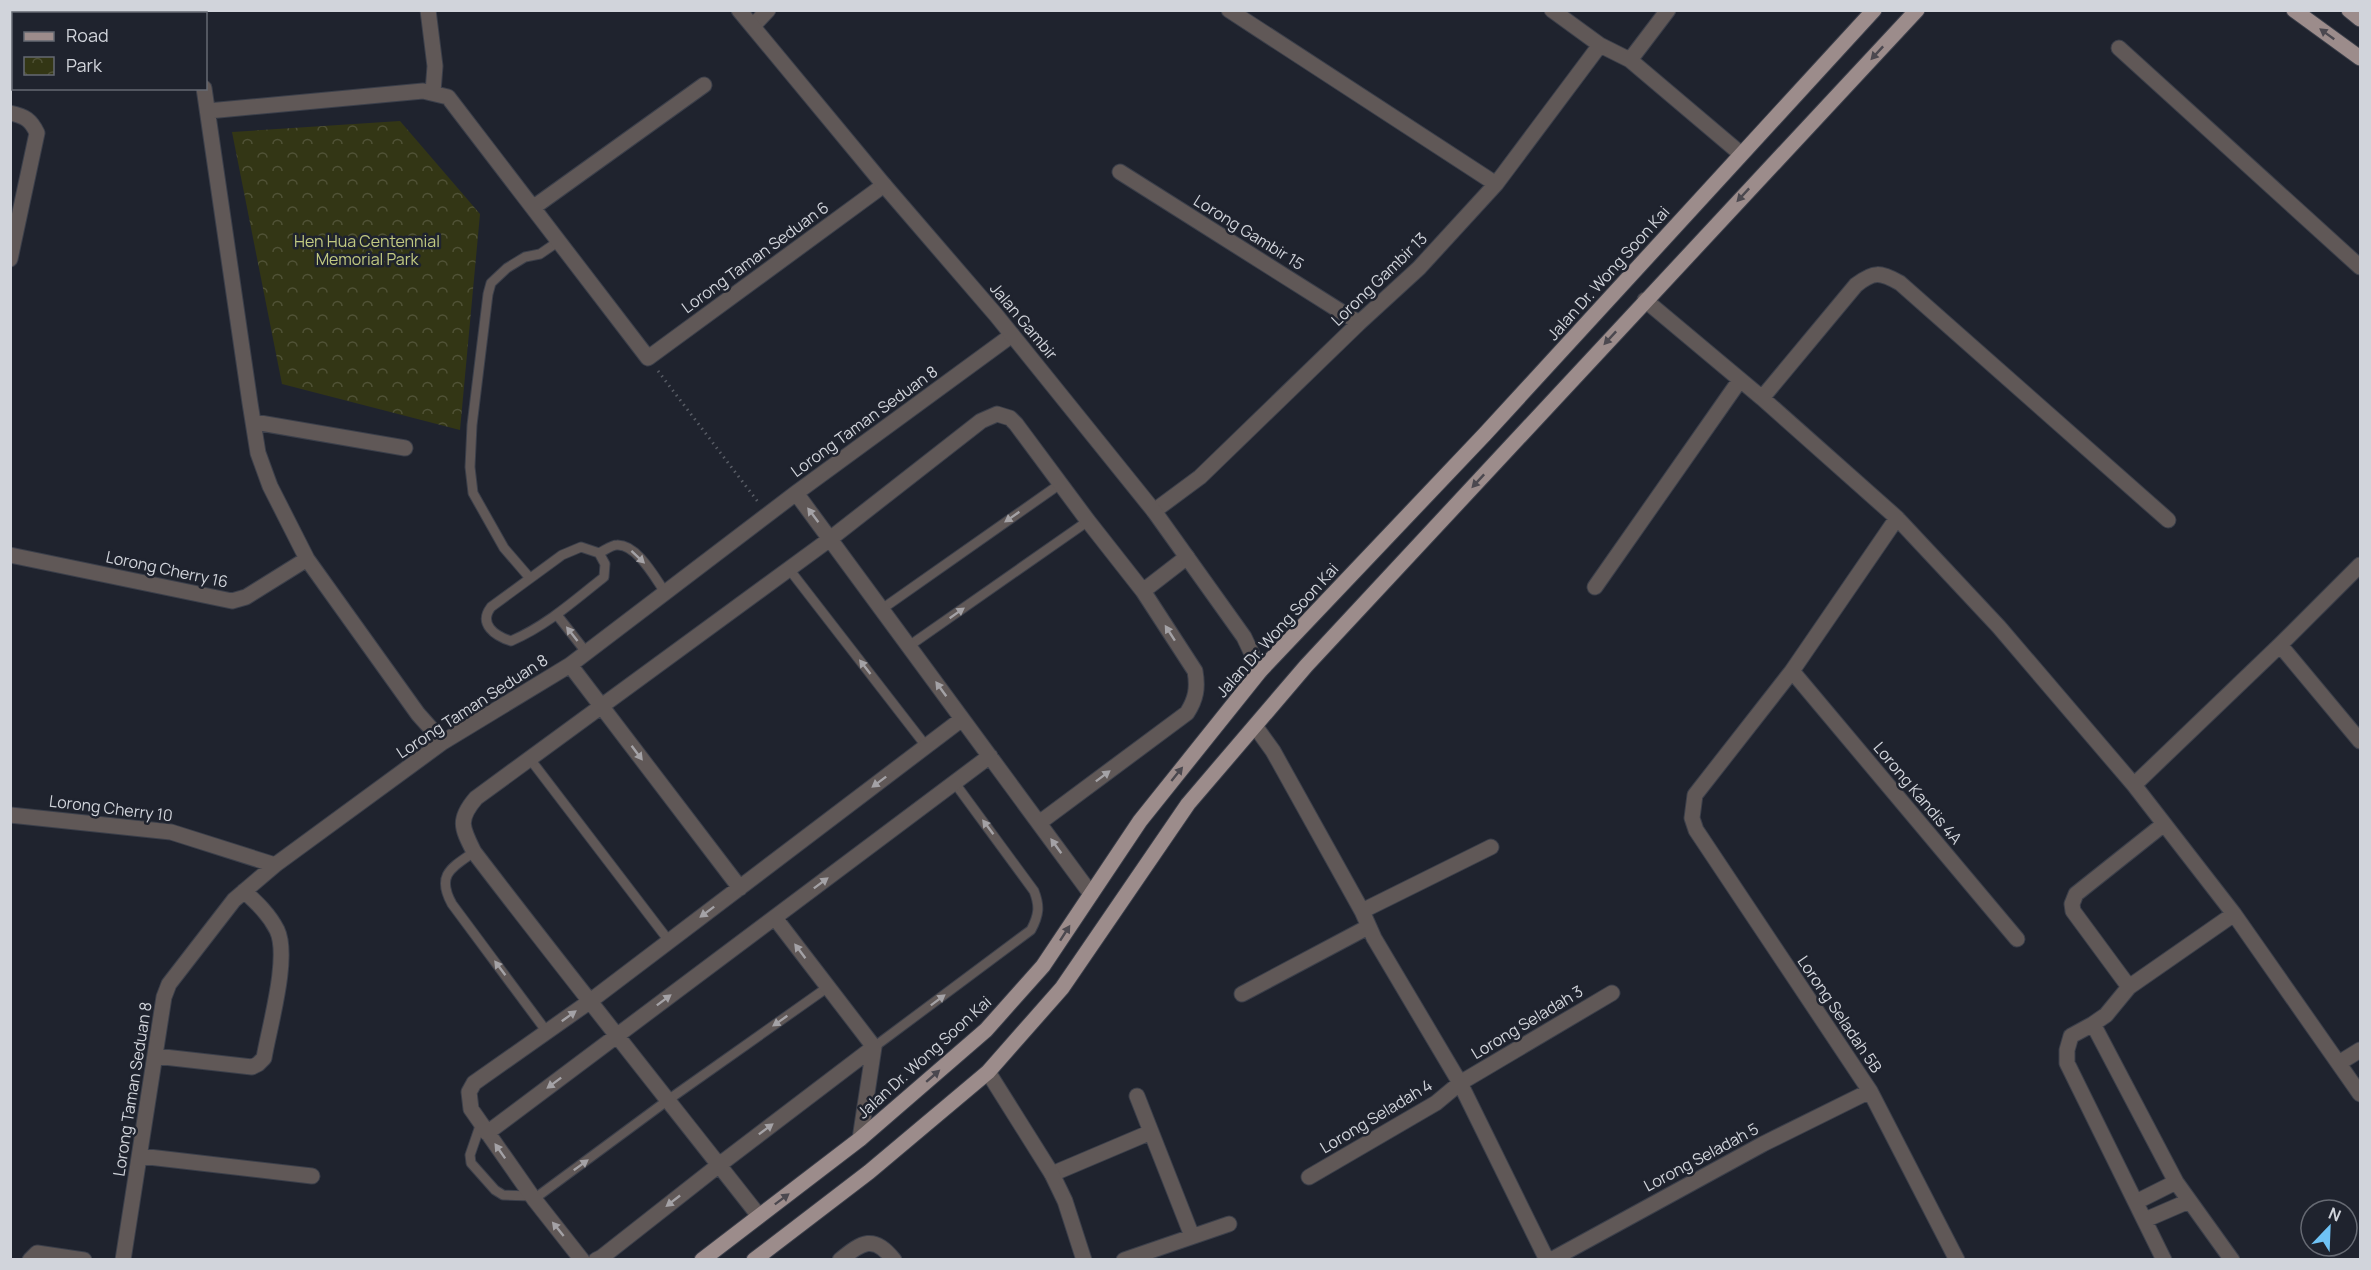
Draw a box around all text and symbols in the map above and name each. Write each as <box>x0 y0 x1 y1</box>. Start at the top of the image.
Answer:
legend <box>12 12 207 90</box>
text: Road <box>66 23 109 47</box>
one-way arrow <box>2320 28 2336 40</box>
one-way arrow <box>1870 46 1884 60</box>
text: Park <box>66 53 103 77</box>
one-way arrow <box>1736 188 1750 203</box>
street label: Lorong Gambir 15 <box>1190 189 1308 275</box>
street label: Lorong Taman Seduan 6 <box>677 196 833 318</box>
street label: Jalan Dr. Wong Soon Kai <box>1542 201 1674 345</box>
street label: Lorong Gambir 13 <box>1326 227 1432 331</box>
park label: Hen Hua Centennial Memorial Park <box>294 230 440 270</box>
street label: Jalan Gambir <box>985 278 1063 364</box>
one-way arrow <box>1604 330 1617 345</box>
street label: Lorong Taman Seduan 8 <box>786 360 942 482</box>
one-way arrow <box>1471 474 1485 488</box>
one-way arrow <box>807 508 819 523</box>
one-way arrow <box>1005 511 1021 523</box>
street label: Lorong Cherry 16 <box>104 545 230 593</box>
one-way arrow <box>630 550 645 564</box>
street label: Jalan Dr. Wong Soon Kai <box>1211 558 1343 702</box>
one-way arrow <box>948 607 964 619</box>
one-way arrow <box>1165 625 1176 641</box>
one-way arrow <box>566 626 578 641</box>
street label: Lorong Taman Seduan 8 <box>392 649 552 763</box>
one-way arrow <box>859 659 871 674</box>
one-way arrow <box>935 682 947 698</box>
street label: Lorong Kandis 4A <box>1869 737 1967 849</box>
one-way arrow <box>631 746 643 761</box>
one-way arrow <box>1170 766 1183 782</box>
one-way arrow <box>1095 770 1111 782</box>
one-way arrow <box>872 775 887 787</box>
street label: Lorong Cherry 10 <box>48 790 174 826</box>
one-way arrow <box>982 819 994 834</box>
one-way arrow <box>1051 839 1063 854</box>
one-way arrow <box>812 877 828 889</box>
one-way arrow <box>700 906 715 918</box>
one-way arrow <box>1059 926 1071 942</box>
one-way arrow <box>794 943 807 959</box>
street label: Lorong Seladah 5B <box>1793 951 1887 1077</box>
one-way arrow <box>494 961 506 976</box>
street label: Lorong Seladah 3 <box>1467 980 1587 1064</box>
street label: Jalan Dr. Wong Soon Kai <box>852 991 996 1123</box>
one-way arrow <box>930 993 946 1006</box>
one-way arrow <box>656 994 672 1006</box>
street label: Lorong Taman Seduan 8 <box>107 1000 157 1178</box>
one-way arrow <box>562 1011 577 1023</box>
one-way arrow <box>773 1015 789 1027</box>
one-way arrow <box>925 1070 940 1083</box>
street label: Lorong Seladah 4 <box>1316 1074 1436 1158</box>
one-way arrow <box>546 1076 562 1089</box>
street label: Lorong Seladah 5 <box>1640 1117 1762 1197</box>
one-way arrow <box>758 1124 773 1136</box>
one-way arrow <box>494 1144 506 1160</box>
one-way arrow <box>573 1159 588 1171</box>
one-way arrow <box>774 1193 789 1205</box>
one-way arrow <box>665 1195 681 1208</box>
north arrow <box>2299 1198 2359 1258</box>
text: N <box>2325 1202 2344 1227</box>
one-way arrow <box>552 1222 564 1237</box>

